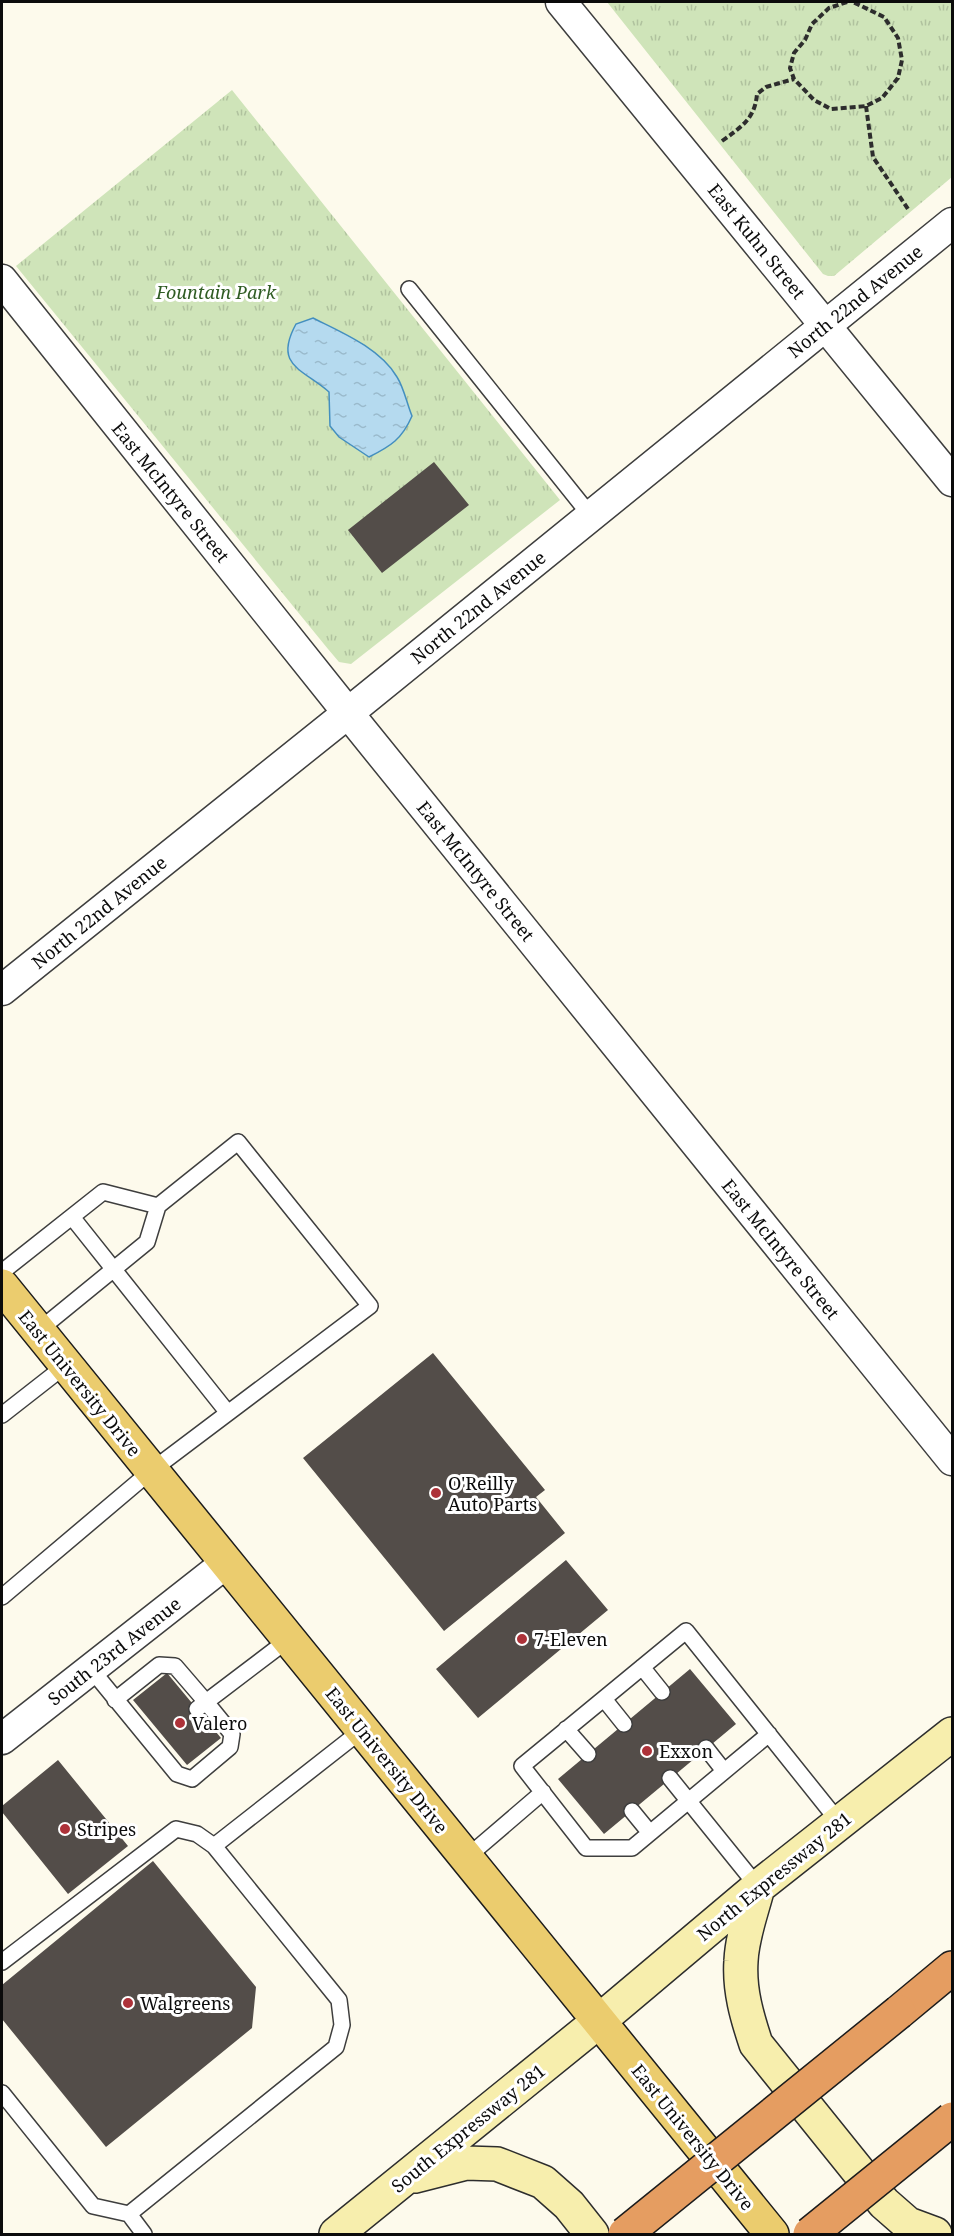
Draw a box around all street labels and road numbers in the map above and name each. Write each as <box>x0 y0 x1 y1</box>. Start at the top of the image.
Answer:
street label: East Kuhn Street <box>703 178 811 304</box>
street label: North 22nd Avenue <box>783 239 927 363</box>
street label: East McIntyre Street <box>107 417 235 567</box>
street label: North 22nd Avenue <box>406 545 550 669</box>
street label: East McIntyre Street <box>412 796 540 946</box>
street label: North 22nd Avenue <box>27 850 171 974</box>
street label: East McIntyre Street <box>717 1174 845 1324</box>
street label: East University Drive <box>13 1305 147 1461</box>
street label: South 23rd Avenue <box>42 1591 186 1711</box>
street label: East University Drive <box>320 1682 454 1838</box>
street label: North Expressway 281 <box>692 1806 856 1946</box>
street label: South Expressway 281 <box>386 2058 550 2198</box>
street label: East University Drive <box>626 2059 760 2215</box>

